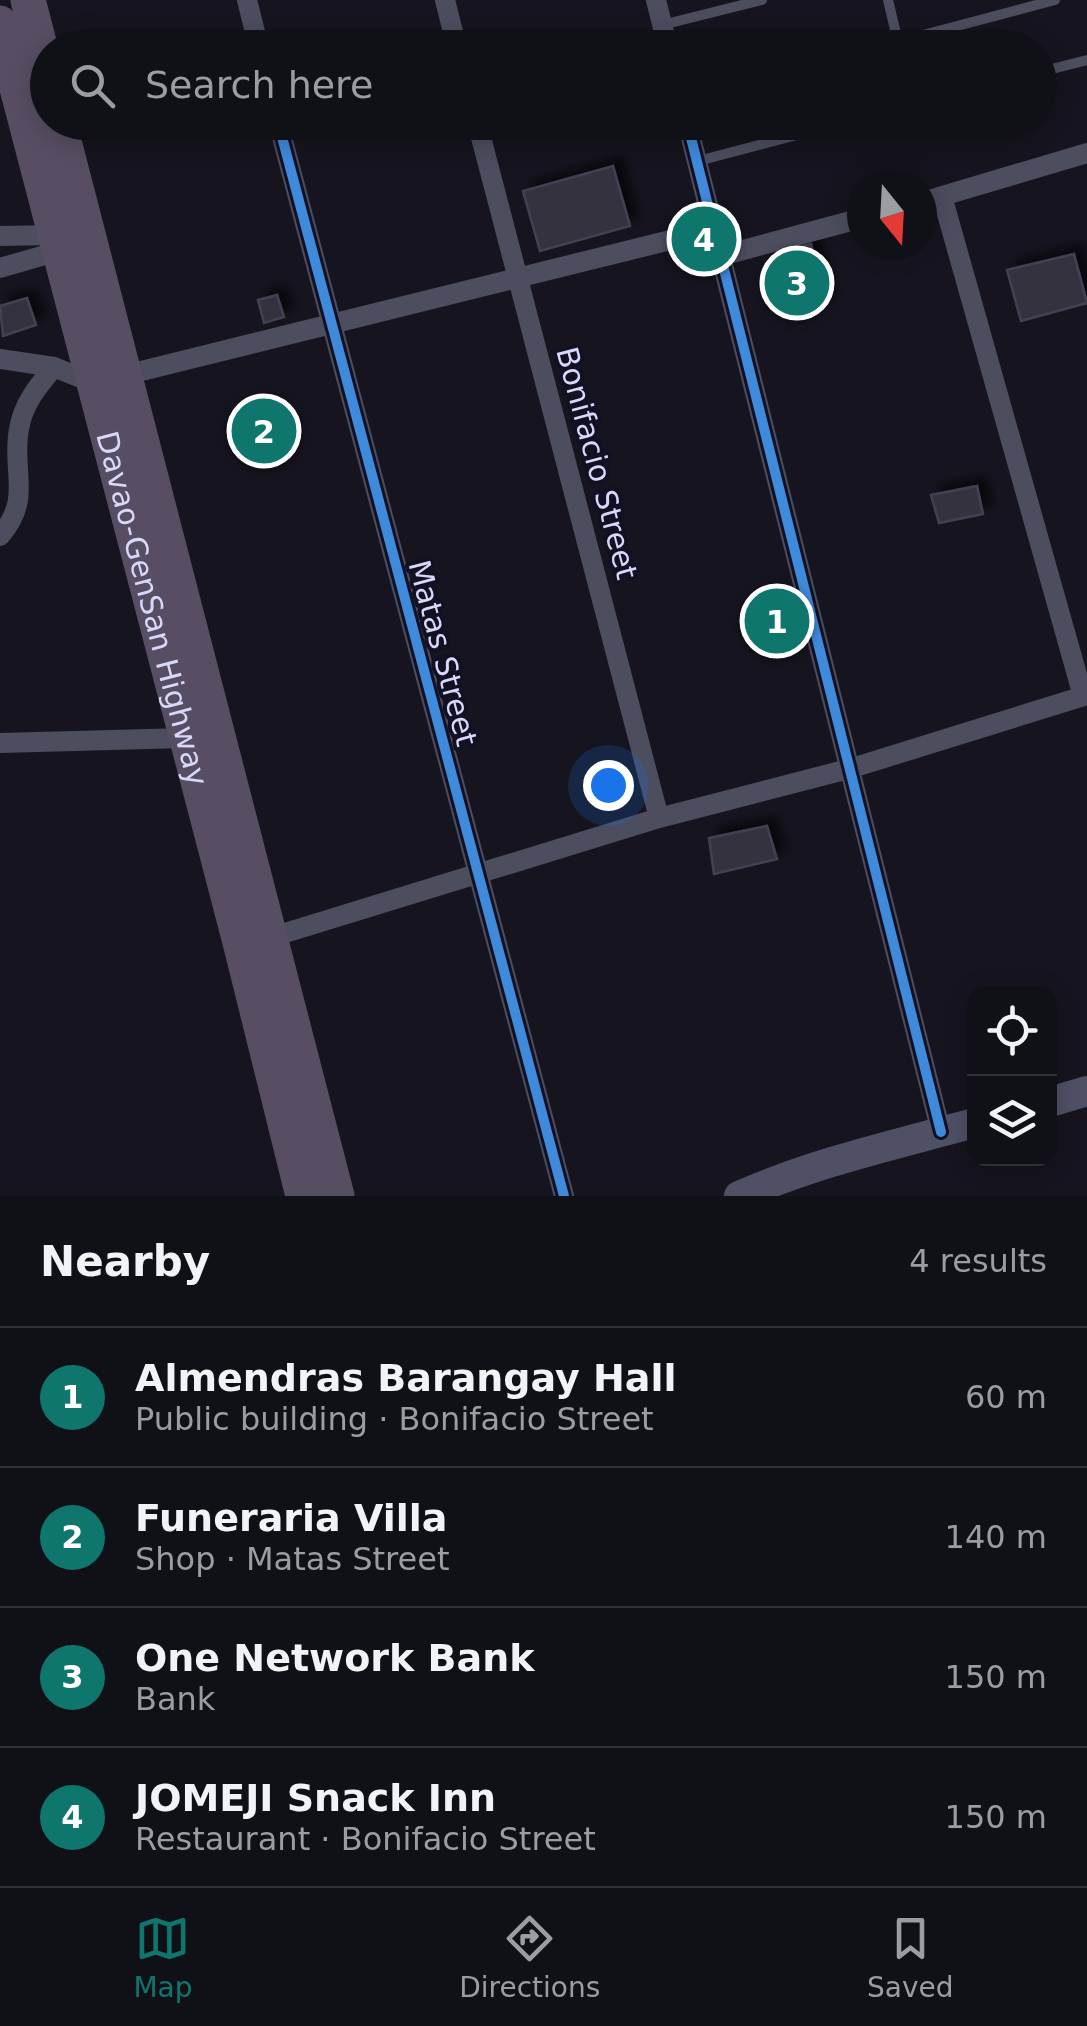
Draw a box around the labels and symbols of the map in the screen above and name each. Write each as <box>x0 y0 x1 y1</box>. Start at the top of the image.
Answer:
north arrow <box>847 170 937 260</box>
pin: 4 <box>672 202 736 276</box>
pin: 3 <box>764 246 830 320</box>
street label: Bonifacio Street <box>549 343 645 583</box>
pin: 2 <box>232 394 296 468</box>
street label: Davao-GenSan Highway <box>90 427 216 789</box>
street label: Matas Street <box>401 556 485 750</box>
pin: 1 <box>744 584 810 658</box>
your location <box>583 760 634 811</box>

